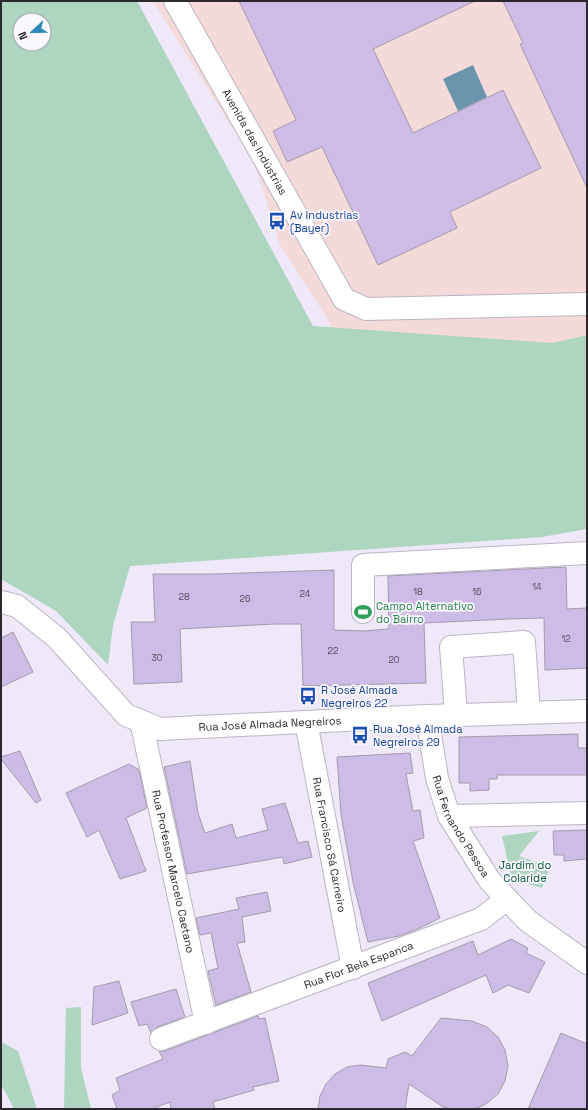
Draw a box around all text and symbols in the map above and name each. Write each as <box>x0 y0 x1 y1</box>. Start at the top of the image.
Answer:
north arrow <box>12 12 52 52</box>
text: N <box>15 30 31 42</box>
street label: Avenida das Indústrias <box>219 86 291 198</box>
place label: Av Industrias (Bayer) <box>290 208 359 235</box>
bus stop icon: Av Industrias (Bayer) <box>267 211 287 231</box>
house number: 14 <box>532 581 542 593</box>
house number: 18 <box>413 586 423 598</box>
house number: 16 <box>472 586 482 598</box>
house number: 24 <box>300 588 311 600</box>
house number: 28 <box>178 591 190 603</box>
house number: 26 <box>240 593 251 605</box>
place label: Campo Alternativo do Bairro <box>376 599 474 626</box>
sports icon: Campo Alternativo do Bairro <box>353 602 373 622</box>
house number: 12 <box>561 633 571 645</box>
house number: 22 <box>328 645 338 657</box>
house number: 30 <box>151 652 163 664</box>
house number: 20 <box>388 654 400 666</box>
place label: R José Almada Negreiros 22 <box>321 683 398 710</box>
bus stop icon: R José Almada Negreiros 22 <box>298 686 318 706</box>
street label: Rua José Almada Negreiros <box>198 713 342 734</box>
place label: Rua José Almada Negreiros 29 <box>373 722 463 749</box>
bus stop icon: Rua José Almada Negreiros 29 <box>350 725 370 745</box>
street label: Rua Fernando Pessoa <box>430 773 493 881</box>
street label: Rua Francisco Sá Carneiro <box>310 776 349 914</box>
street label: Rua Professor Marcelo Caetano <box>149 789 198 954</box>
park label: Jardim do Colaride <box>499 858 551 885</box>
street label: Rua Flor Bela Espanca <box>302 938 416 992</box>

